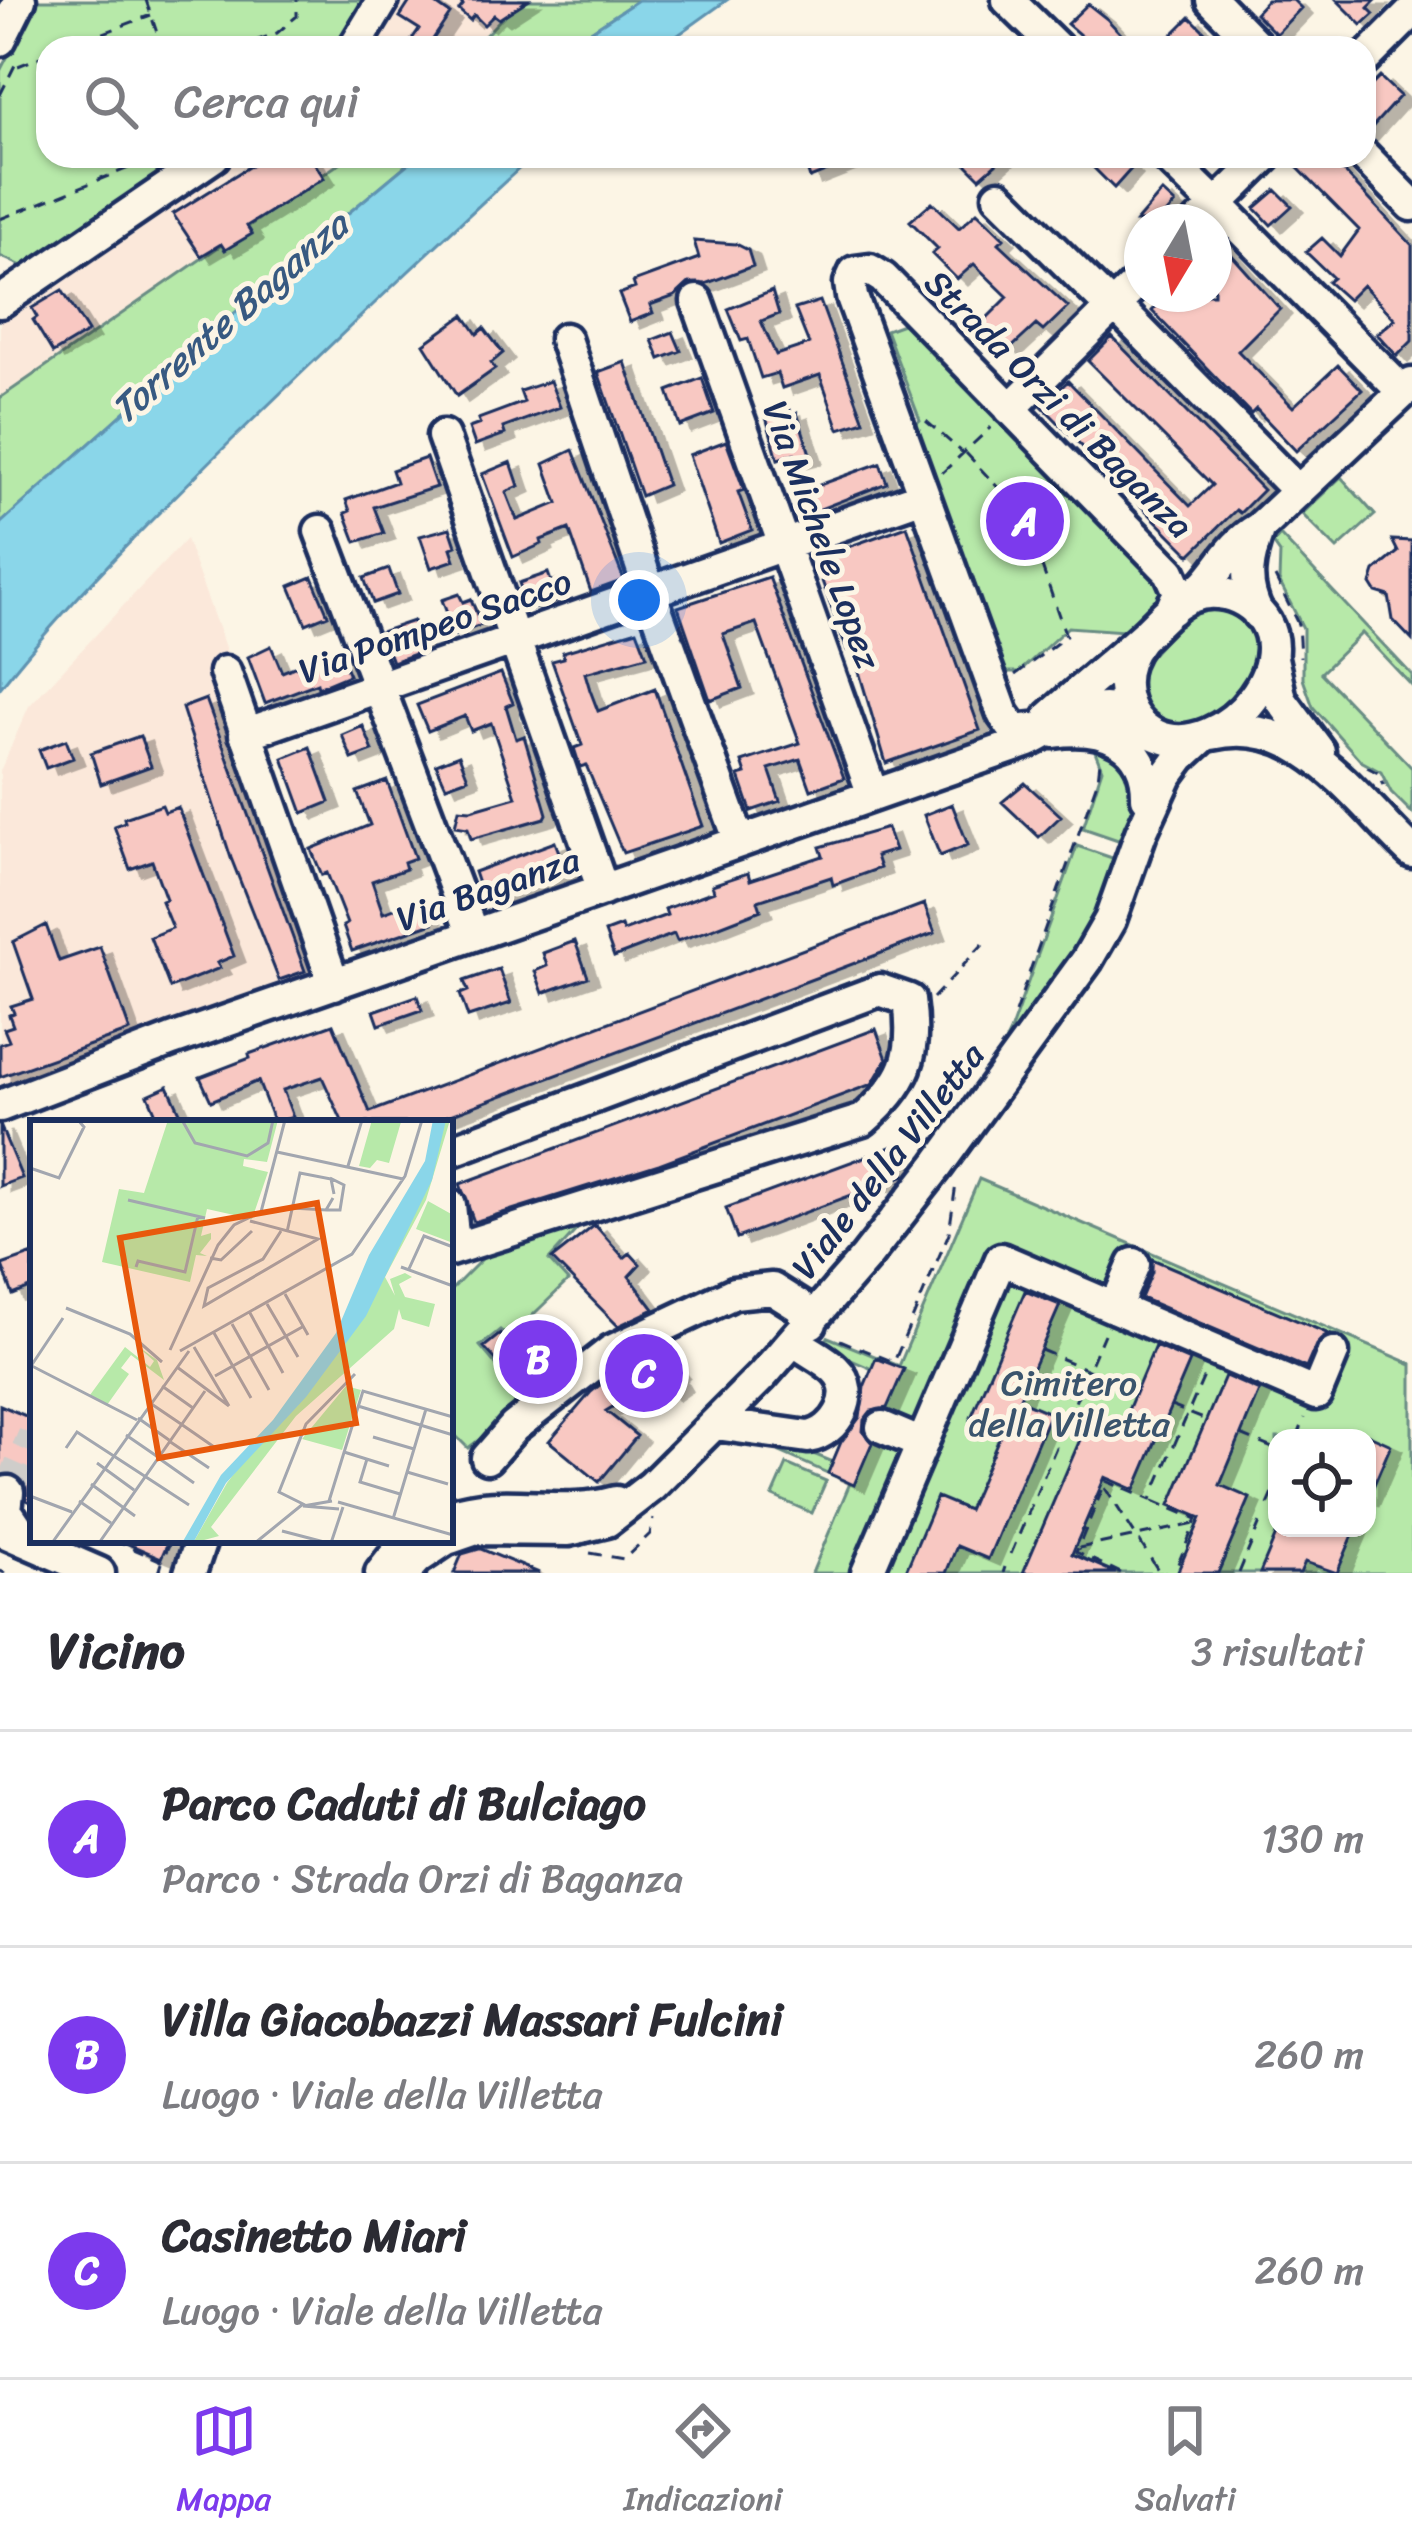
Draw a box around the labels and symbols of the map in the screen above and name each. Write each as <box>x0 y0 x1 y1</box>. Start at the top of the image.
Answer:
water label: Torrente Baganza <box>93 190 367 441</box>
north arrow <box>1124 204 1232 312</box>
street label: Strada Orzi di Baganza <box>908 253 1210 555</box>
street label: Via Michele Lopez <box>744 392 901 679</box>
pin: A <box>986 476 1064 566</box>
street label: Via Pompeo Sacco <box>290 549 580 703</box>
your location <box>609 570 669 630</box>
street label: Via Baganza <box>387 827 589 950</box>
street label: Viale della Villetta <box>774 1027 1002 1294</box>
inset map <box>30 1120 453 1543</box>
pin: B <box>499 1314 577 1404</box>
pin: C <box>605 1328 683 1418</box>
park label: Cimitero della Villetta <box>968 1351 1171 1456</box>

